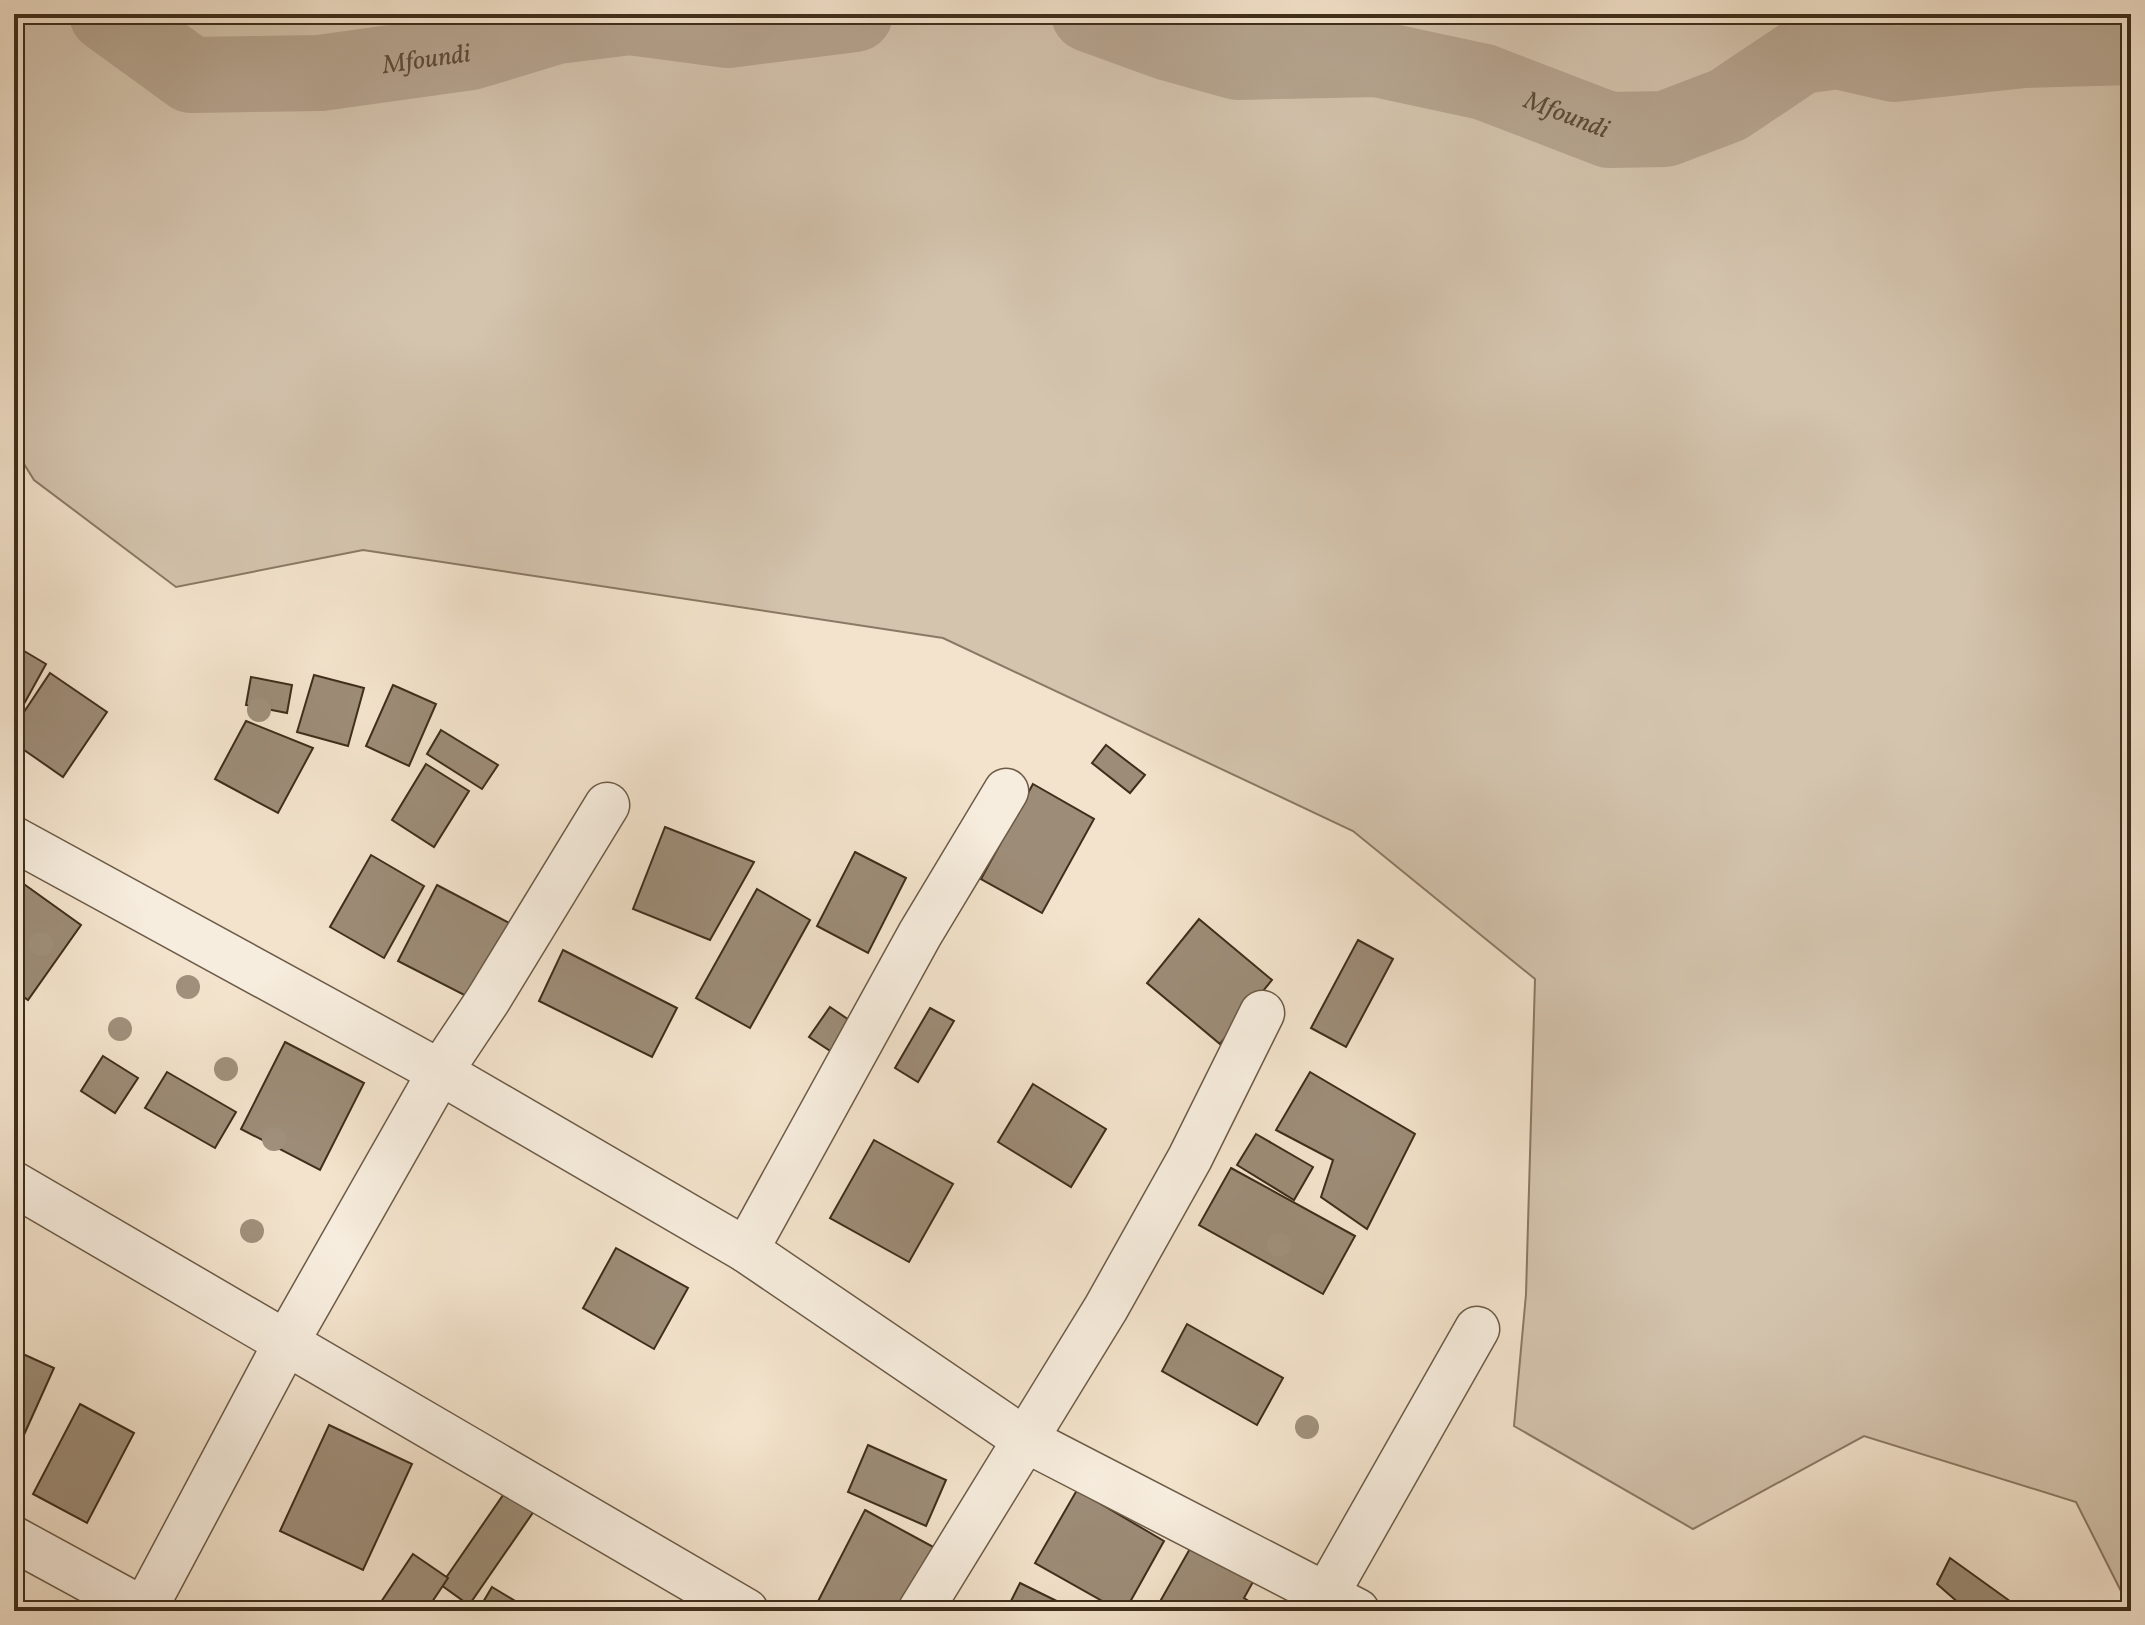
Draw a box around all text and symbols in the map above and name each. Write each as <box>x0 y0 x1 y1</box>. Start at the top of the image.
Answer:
water label: Mfoundi <box>379 36 473 84</box>
water label: Mfoundi <box>1518 83 1614 149</box>

